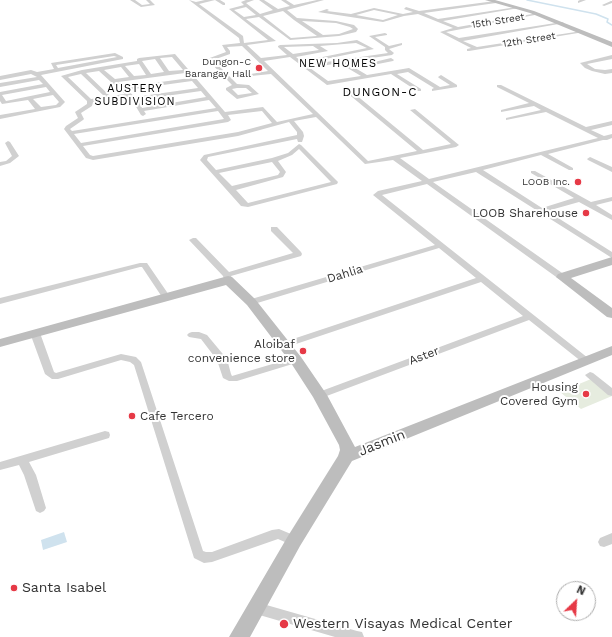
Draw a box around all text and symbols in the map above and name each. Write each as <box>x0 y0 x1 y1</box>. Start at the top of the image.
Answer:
street label: 15th Street <box>471 11 525 31</box>
street label: 12th Street <box>502 30 556 50</box>
place label: Dungon-C Barangay Hall <box>185 56 251 80</box>
district label: NEW HOMES <box>299 57 377 71</box>
marker: Dungon-C Barangay Hall <box>254 63 264 73</box>
district label: AUSTERY SUBDIVISION <box>94 82 176 108</box>
district label: DUNGON-C <box>343 85 417 99</box>
place label: LOOB Inc. <box>522 176 570 188</box>
marker: LOOB Inc. <box>573 177 583 187</box>
place label: LOOB Sharehouse <box>472 206 578 220</box>
marker: LOOB Sharehouse <box>581 208 591 218</box>
street label: Dahlia <box>325 262 365 286</box>
place label: Aloibaf convenience store <box>188 337 295 365</box>
street label: Aster <box>407 344 441 368</box>
marker: Aloibaf convenience store <box>298 346 308 356</box>
place label: Housing Covered Gym <box>500 380 578 408</box>
marker: Housing Covered Gym <box>581 389 591 399</box>
place label: Cafe Tercero <box>140 409 214 423</box>
marker: Cafe Tercero <box>127 411 137 421</box>
street label: Jasmin <box>356 426 408 460</box>
place label: Santa Isabel <box>22 580 106 596</box>
north arrow <box>556 581 596 621</box>
marker: Santa Isabel <box>9 583 19 593</box>
text: N <box>574 583 587 598</box>
place label: Western Visayas Medical Center <box>293 616 512 632</box>
marker: Western Visayas Medical Center <box>278 618 290 630</box>

